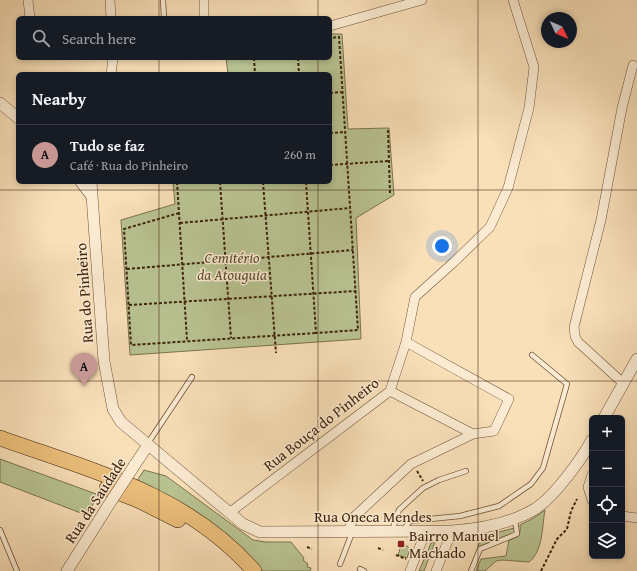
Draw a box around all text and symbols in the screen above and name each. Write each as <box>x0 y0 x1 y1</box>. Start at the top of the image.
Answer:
north arrow <box>541 12 577 48</box>
search box <box>16 16 332 60</box>
icon: search <box>30 27 52 49</box>
text: Search here <box>62 28 136 49</box>
text: Nearby <box>32 86 86 111</box>
text: Tudo se faz <box>70 135 145 156</box>
text: A <box>41 145 49 164</box>
text: 260 m <box>284 145 316 164</box>
text: Café · Rua do Pinheiro <box>70 156 188 175</box>
your location <box>432 236 452 256</box>
street label: Rua do Pinheiro <box>70 242 98 344</box>
park label: Cemitério da Atouguia <box>197 247 267 285</box>
pin: A <box>71 353 97 386</box>
street label: Rua Bouça do Pinheiro <box>259 372 383 476</box>
map controls <box>589 415 625 559</box>
button: + <box>589 415 625 451</box>
button: − <box>589 451 625 487</box>
street label: Rua da Saudade <box>59 453 131 547</box>
button: locate <box>589 487 625 523</box>
street label: Rua Oneca Mendes <box>314 506 432 527</box>
button: layers <box>589 523 625 559</box>
place label: Bairro Manuel Machado <box>409 525 499 563</box>
marker: Bairro Manuel Machado <box>396 539 406 549</box>

